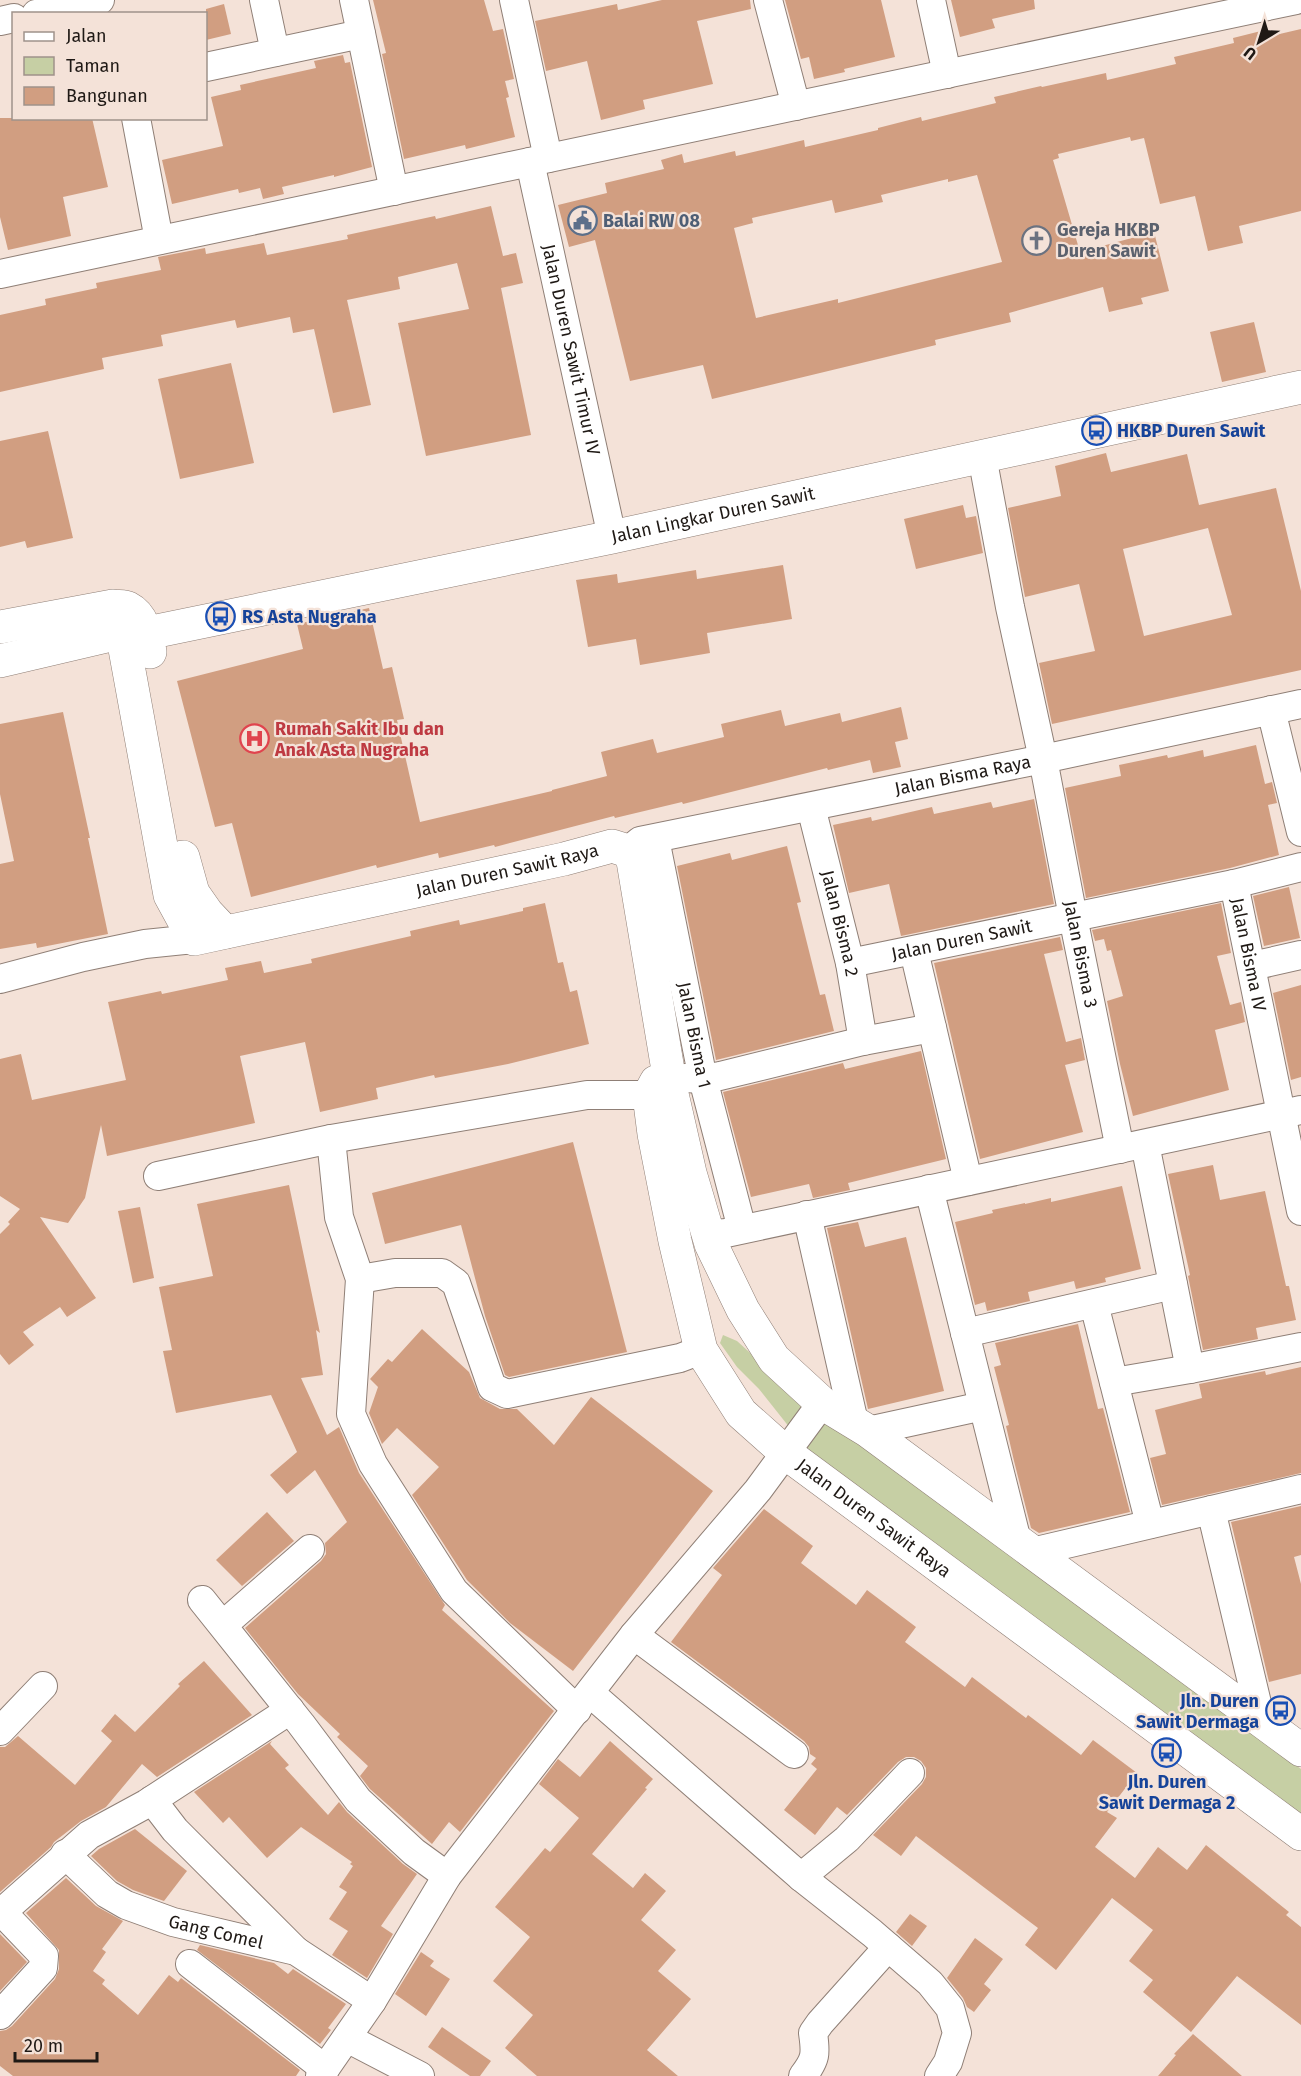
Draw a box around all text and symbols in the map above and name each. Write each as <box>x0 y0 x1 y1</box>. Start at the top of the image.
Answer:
legend <box>12 12 207 120</box>
north arrow <box>1229 12 1289 72</box>
text: Jalan <box>66 25 107 47</box>
text: U <box>1240 43 1260 64</box>
text: Taman <box>66 55 120 77</box>
text: Bangunan <box>66 85 148 107</box>
public building icon: Balai RW 08 <box>566 205 598 237</box>
place label: Balai RW 08 <box>603 210 700 232</box>
place label: Gereja HKBP Duren Sawit <box>1057 219 1160 262</box>
church icon: Gereja HKBP Duren Sawit <box>1020 224 1052 256</box>
street label: Jalan Duren Sawit Timur IV <box>537 242 605 457</box>
bus stop icon: HKBP Duren Sawit <box>1080 415 1112 447</box>
place label: HKBP Duren Sawit <box>1117 420 1266 442</box>
street label: Jalan Lingkar Duren Sawit <box>609 482 817 548</box>
bus stop icon: RS Asta Nugraha <box>205 601 237 633</box>
place label: RS Asta Nugraha <box>242 606 377 628</box>
place label: Rumah Sakit Ibu dan Anak Asta Nugraha <box>274 718 444 761</box>
hospital icon: Rumah Sakit Ibu dan Anak Asta Nugraha <box>238 723 270 755</box>
street label: Jalan Bisma Raya <box>893 751 1033 800</box>
street label: Jalan Duren Sawit Raya <box>414 839 601 902</box>
street label: Jalan Bisma 2 <box>816 868 863 978</box>
street label: Jalan Bisma IV <box>1226 896 1271 1013</box>
street label: Jalan Bisma 3 <box>1059 899 1102 1010</box>
street label: Jalan Duren Sawit <box>889 915 1034 965</box>
street label: Jalan Bisma 1 <box>673 980 716 1091</box>
street label: Jalan Duren Sawit Raya <box>792 1454 955 1582</box>
place label: Jln. Duren Sawit Dermaga <box>1136 1690 1259 1733</box>
bus stop icon: Jln. Duren Sawit Dermaga <box>1264 1695 1296 1727</box>
bus stop icon: Jln. Duren Sawit Dermaga 2 <box>1151 1737 1183 1769</box>
place label: Jln. Duren Sawit Dermaga 2 <box>1099 1771 1235 1814</box>
street label: Gang Comel <box>166 1910 265 1954</box>
scale bar <box>15 2025 98 2063</box>
text: 20 m <box>24 2035 63 2057</box>

